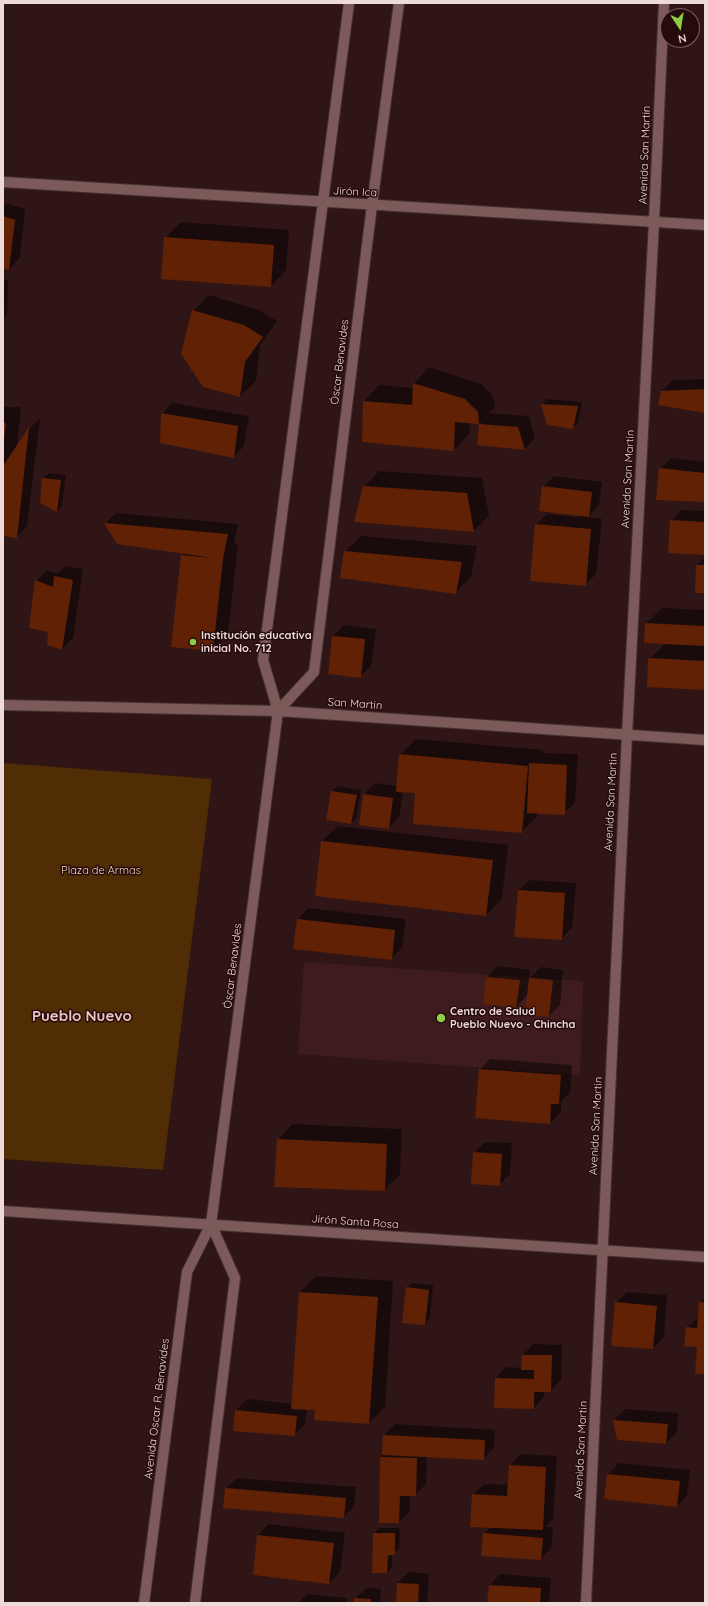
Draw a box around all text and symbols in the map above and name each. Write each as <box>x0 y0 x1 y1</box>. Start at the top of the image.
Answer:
north arrow <box>660 8 700 48</box>
text: N <box>677 31 688 46</box>
street label: Avenida San Martin <box>637 106 653 204</box>
street label: Jirón Ica <box>333 184 377 200</box>
street label: Óscar Benavides <box>328 319 352 405</box>
street label: Avenida San Martin <box>619 429 637 529</box>
place label: Institución educativa inicial No. 712 <box>201 629 312 655</box>
marker: Institución educativa inicial No. 712 <box>188 637 198 647</box>
street label: San Martin <box>327 696 383 712</box>
street label: Avenida San Martin <box>602 752 620 852</box>
park label: Plaza de Armas <box>61 864 141 878</box>
street label: Óscar Benavides <box>221 923 245 1009</box>
place label: Centro de Salud Pueblo Nuevo - Chincha <box>450 1005 575 1031</box>
district label: Pueblo Nuevo <box>32 1007 132 1025</box>
marker: Centro de Salud Pueblo Nuevo - Chincha <box>435 1012 447 1024</box>
street label: Avenida San Martin <box>587 1076 605 1176</box>
street label: Jirón Santa Rosa <box>311 1212 399 1232</box>
street label: Avenida Oscar R. Benavides <box>142 1338 172 1480</box>
street label: Avenida San Martin <box>572 1400 590 1500</box>

